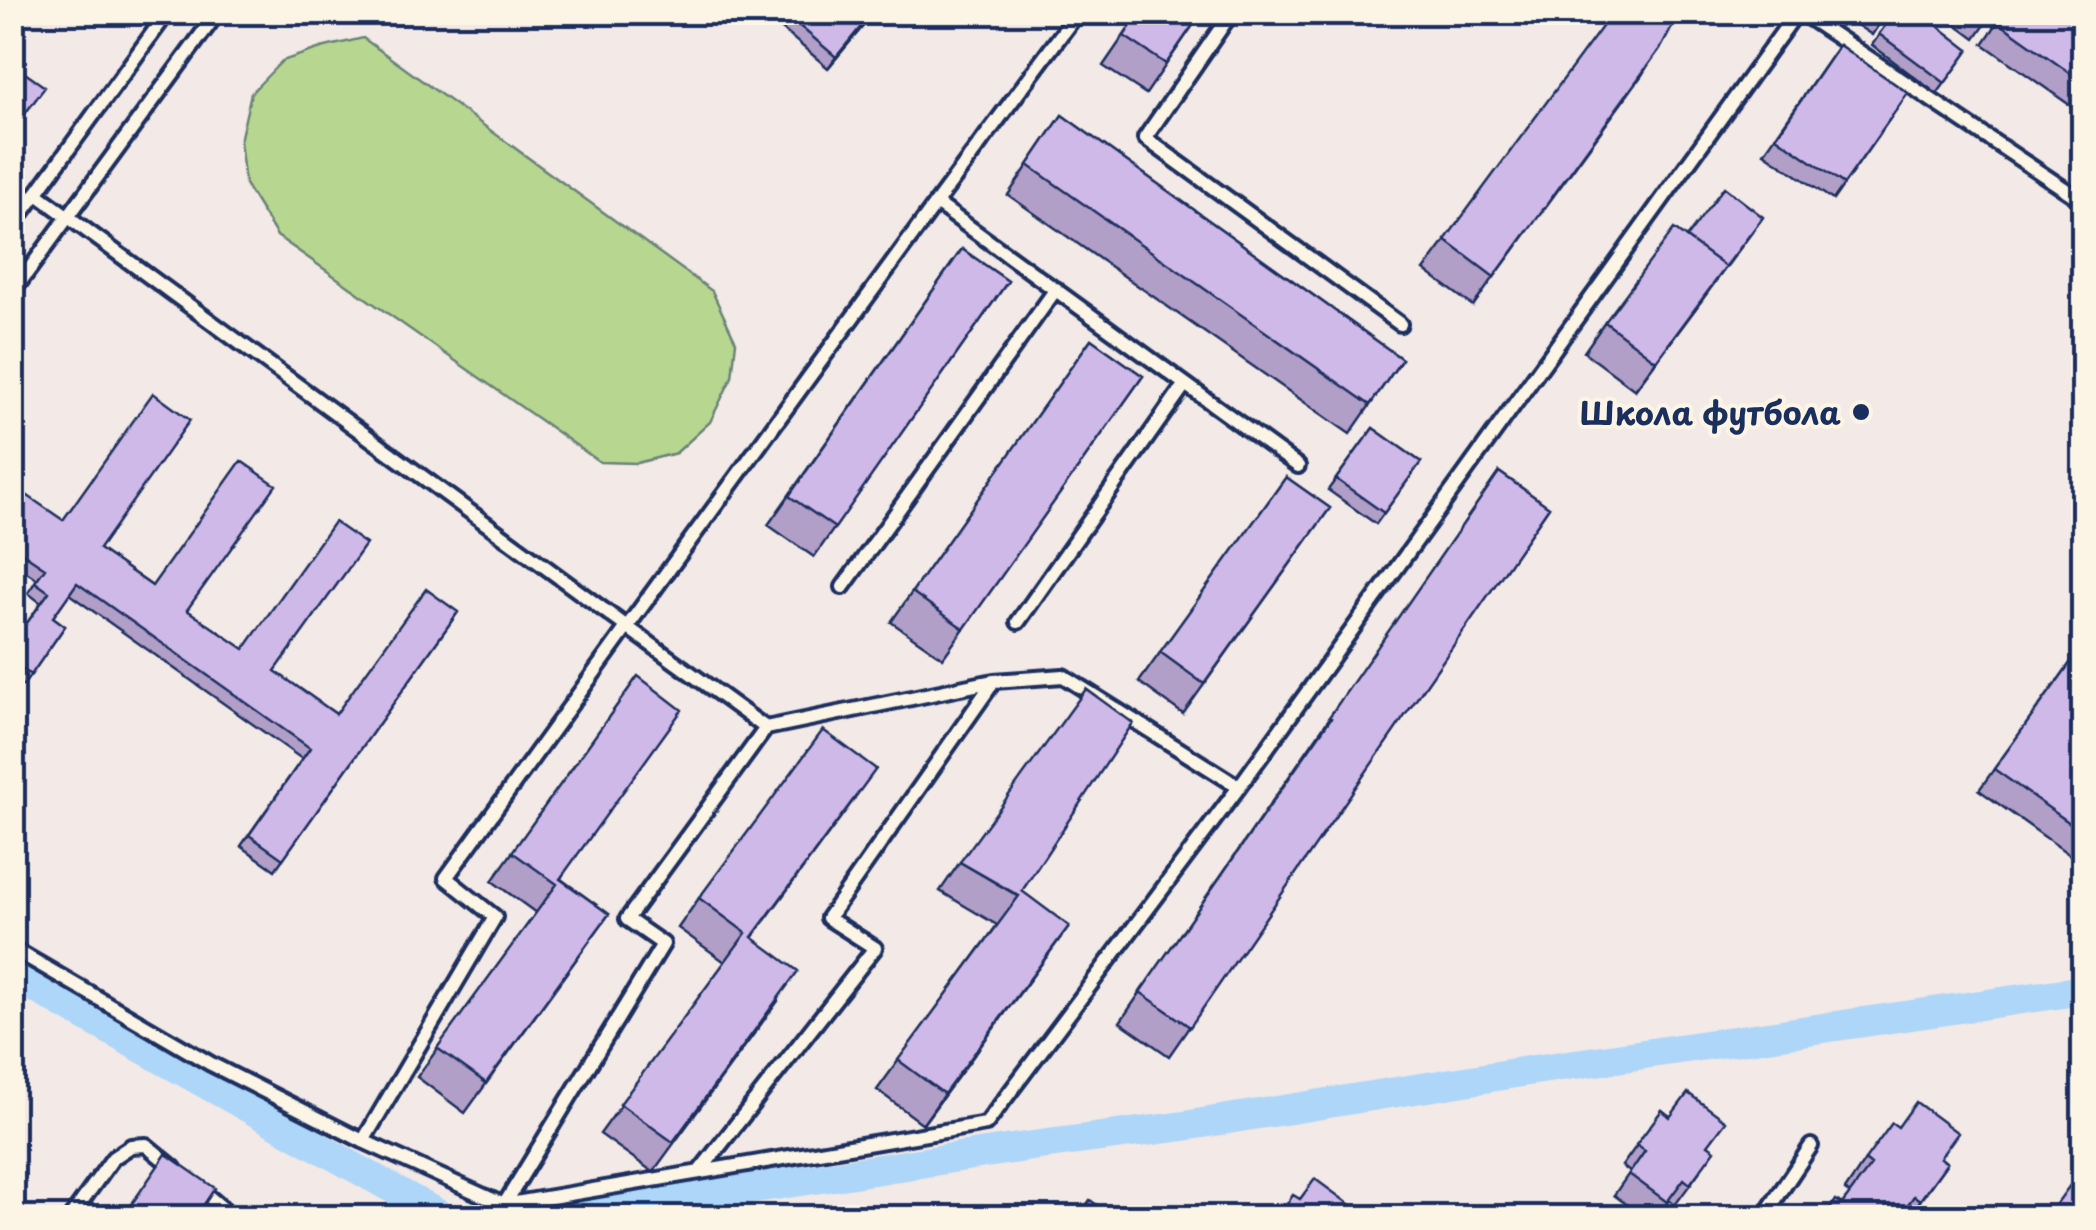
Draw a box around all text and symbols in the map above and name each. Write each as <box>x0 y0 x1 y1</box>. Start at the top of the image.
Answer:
place label: Школа футбола <box>1579 388 1841 436</box>
marker: Школа футбола <box>1850 401 1872 423</box>

